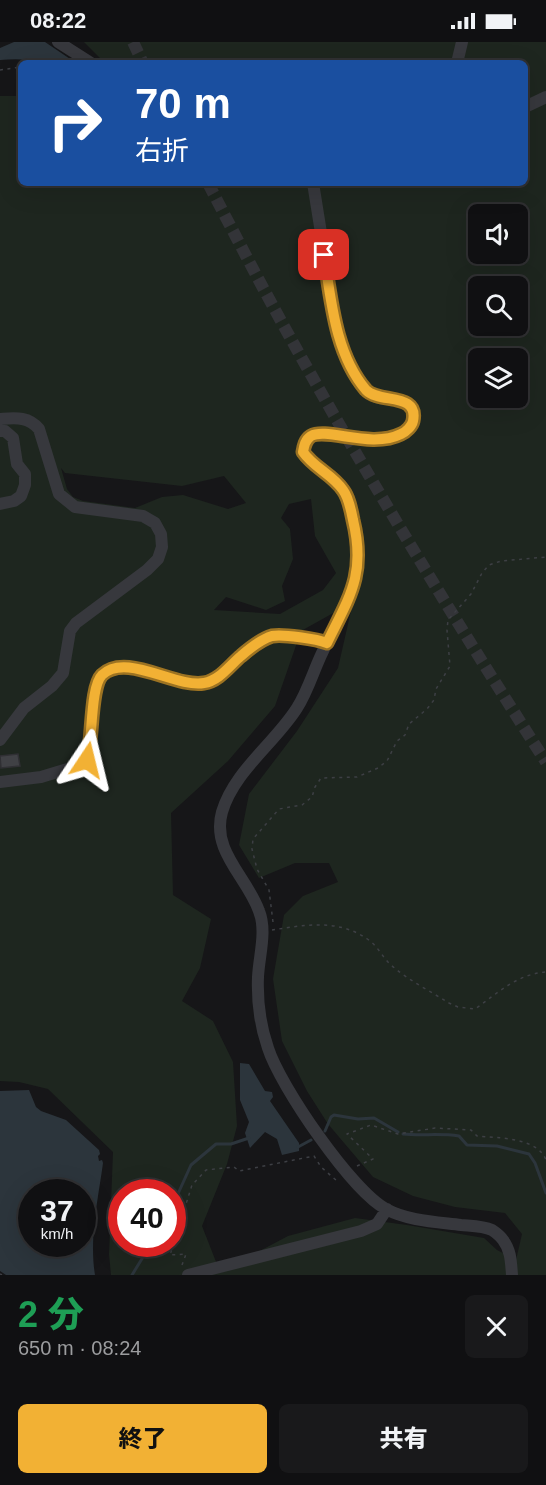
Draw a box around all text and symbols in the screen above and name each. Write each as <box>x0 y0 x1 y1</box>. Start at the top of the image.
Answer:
text: 08:22 <box>30 8 86 33</box>
text: 70 m <box>135 80 231 127</box>
icon: right <box>36 84 114 162</box>
text: 右折 <box>135 136 189 166</box>
map controls <box>468 204 528 408</box>
button: sound <box>468 204 528 264</box>
pin <box>298 229 349 280</box>
icon: arrive <box>307 238 340 271</box>
button: search <box>468 276 528 336</box>
button: layers <box>468 348 528 408</box>
position arrow <box>55 728 119 792</box>
speed limit sign: 40 <box>108 1179 186 1257</box>
text: 37 <box>40 1194 74 1227</box>
text: km/h <box>41 1225 73 1242</box>
text: 2 分 <box>18 1294 84 1335</box>
button: close <box>465 1295 528 1358</box>
text: 650 m · 08:24 <box>18 1337 141 1359</box>
button: 終了 <box>18 1404 267 1473</box>
button: 共有 <box>279 1404 528 1473</box>

